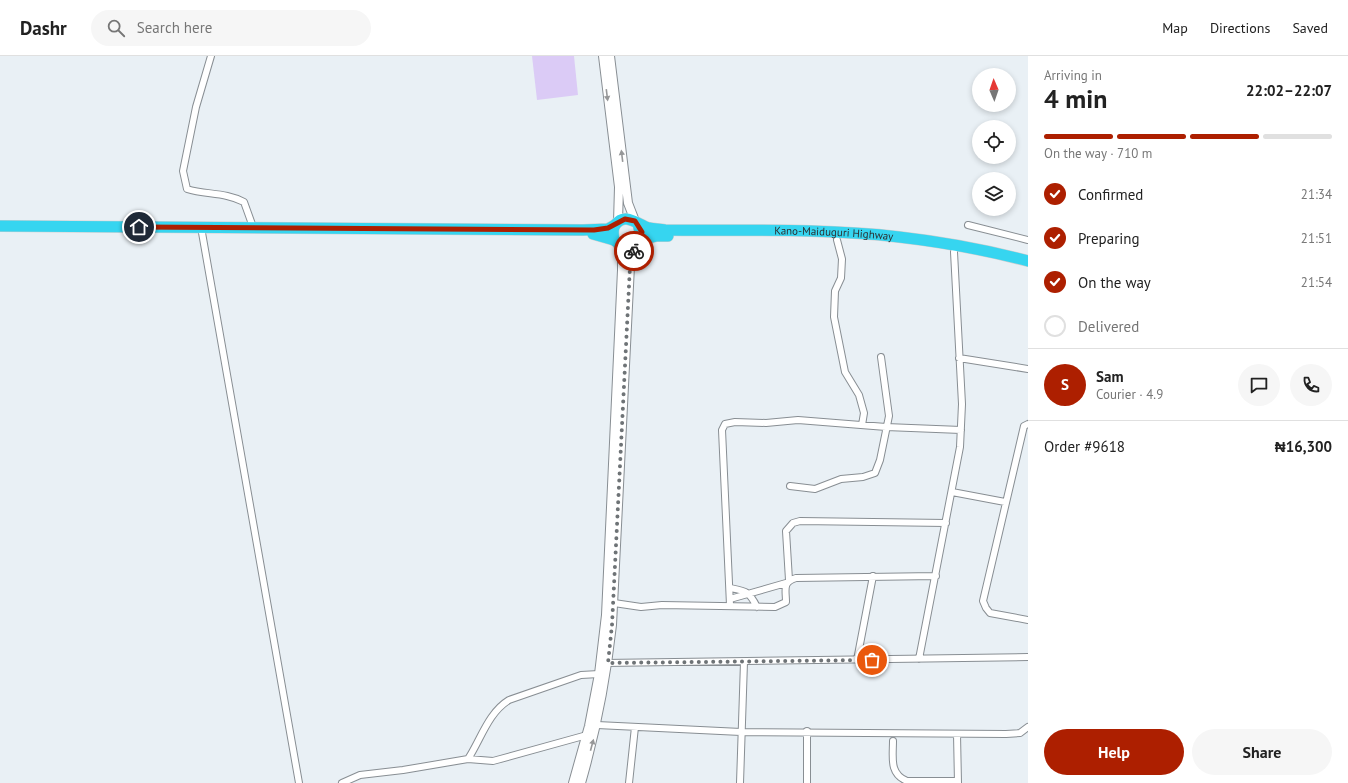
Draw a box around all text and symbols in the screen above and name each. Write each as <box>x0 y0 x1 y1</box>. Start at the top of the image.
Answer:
search box <box>91 10 371 46</box>
text: Dashr <box>20 16 67 40</box>
icon: search <box>105 17 127 39</box>
text: Search here <box>137 18 212 37</box>
text: Map <box>1162 19 1188 37</box>
text: Directions <box>1210 19 1270 37</box>
text: Saved <box>1292 19 1328 37</box>
text: Arriving in <box>1044 67 1102 84</box>
north arrow <box>972 68 1016 112</box>
map controls <box>972 68 1016 216</box>
text: 22:02–22:07 <box>1246 81 1332 100</box>
text: 4 min <box>1044 82 1107 115</box>
one-way arrow <box>604 89 611 101</box>
button: locate <box>972 120 1016 164</box>
text: On the way · 710 m <box>1044 145 1152 162</box>
one-way arrow <box>619 150 625 162</box>
button: layers <box>972 172 1016 216</box>
icon: check <box>1044 183 1066 205</box>
text: Confirmed <box>1078 185 1143 204</box>
text: 21:34 <box>1301 186 1332 203</box>
pin <box>122 210 156 244</box>
icon: home <box>128 216 150 238</box>
street label: Kano-Maiduguri Highway <box>774 223 895 243</box>
icon: check <box>1044 227 1066 249</box>
text: Preparing <box>1078 229 1140 248</box>
text: 21:51 <box>1301 230 1332 247</box>
courier <box>614 231 654 271</box>
icon: bike <box>623 240 645 262</box>
icon: check <box>1044 271 1066 293</box>
text: On the way <box>1078 273 1151 292</box>
text: 21:54 <box>1301 274 1332 291</box>
text: Delivered <box>1078 317 1139 336</box>
button: chat <box>1238 364 1280 406</box>
button: phone <box>1290 364 1332 406</box>
text: Sam <box>1096 367 1123 386</box>
text: S <box>1061 375 1069 394</box>
text: Courier · 4.9 <box>1096 386 1163 403</box>
text: Order #9618 <box>1044 437 1125 456</box>
text: ₦16,300 <box>1275 437 1332 456</box>
pin <box>855 643 889 677</box>
icon: bag <box>861 649 883 671</box>
button: Help <box>1044 729 1184 775</box>
button: Share <box>1192 729 1332 775</box>
one-way arrow <box>589 739 595 752</box>

